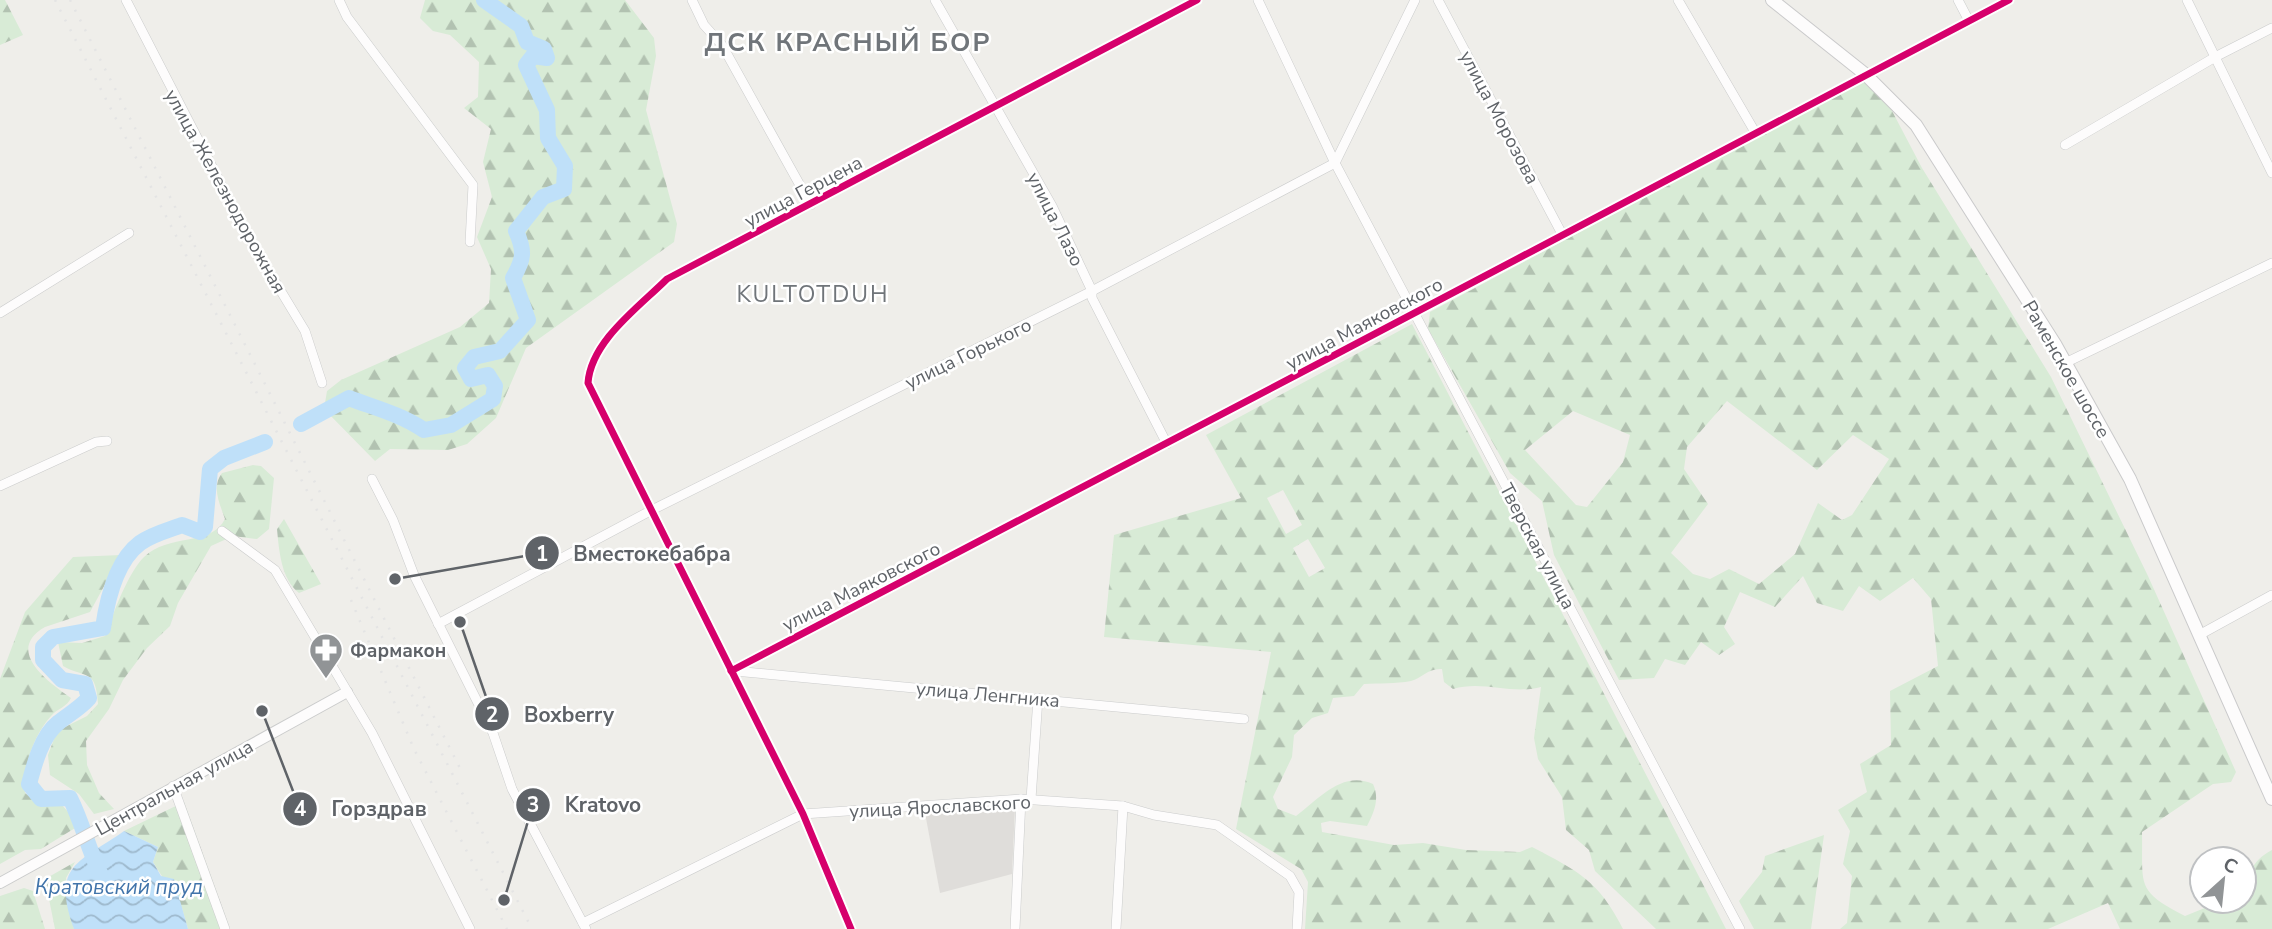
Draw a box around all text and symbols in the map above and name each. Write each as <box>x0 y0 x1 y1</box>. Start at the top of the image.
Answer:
district label: ДСК КРАСНЫЙ БОР <box>705 25 991 60</box>
street label: улица Морозова <box>1453 46 1545 189</box>
street label: улица Железнодорожная <box>158 85 292 298</box>
street label: улица Герцена <box>740 150 867 234</box>
street label: улица Лазо <box>1020 168 1090 271</box>
street label: улица Маяковского <box>1281 271 1448 376</box>
district label: KULTOTDUH <box>736 279 890 310</box>
street label: Раменское шоссе <box>2016 296 2116 443</box>
street label: улица Горького <box>901 312 1036 396</box>
street label: Тверская улица <box>1493 479 1581 614</box>
callout: Вместокебабра <box>524 532 745 574</box>
street label: улица Маяковского <box>778 536 945 638</box>
text: 1 <box>536 540 548 568</box>
text: Вместокебабра <box>573 540 731 568</box>
pharmacy icon: Фармакон <box>307 631 345 680</box>
place label: Фармакон <box>350 638 446 664</box>
street label: улица Ленгника <box>915 676 1061 714</box>
callout: Boxberry <box>475 693 628 735</box>
text: 2 <box>486 701 498 729</box>
text: Boxberry <box>524 701 615 729</box>
street label: Центральная улица <box>91 734 258 842</box>
callout: Kratovo <box>516 784 655 826</box>
callout: Горздрав <box>282 788 441 830</box>
street label: улица Ярославского <box>849 789 1032 825</box>
text: 3 <box>527 791 539 819</box>
text: Kratovo <box>565 791 641 819</box>
text: 4 <box>294 795 307 823</box>
text: Горздрав <box>331 795 427 823</box>
north arrow <box>2188 845 2258 915</box>
text: С <box>2219 851 2242 880</box>
water label: Кратовский пруд <box>35 873 203 901</box>

